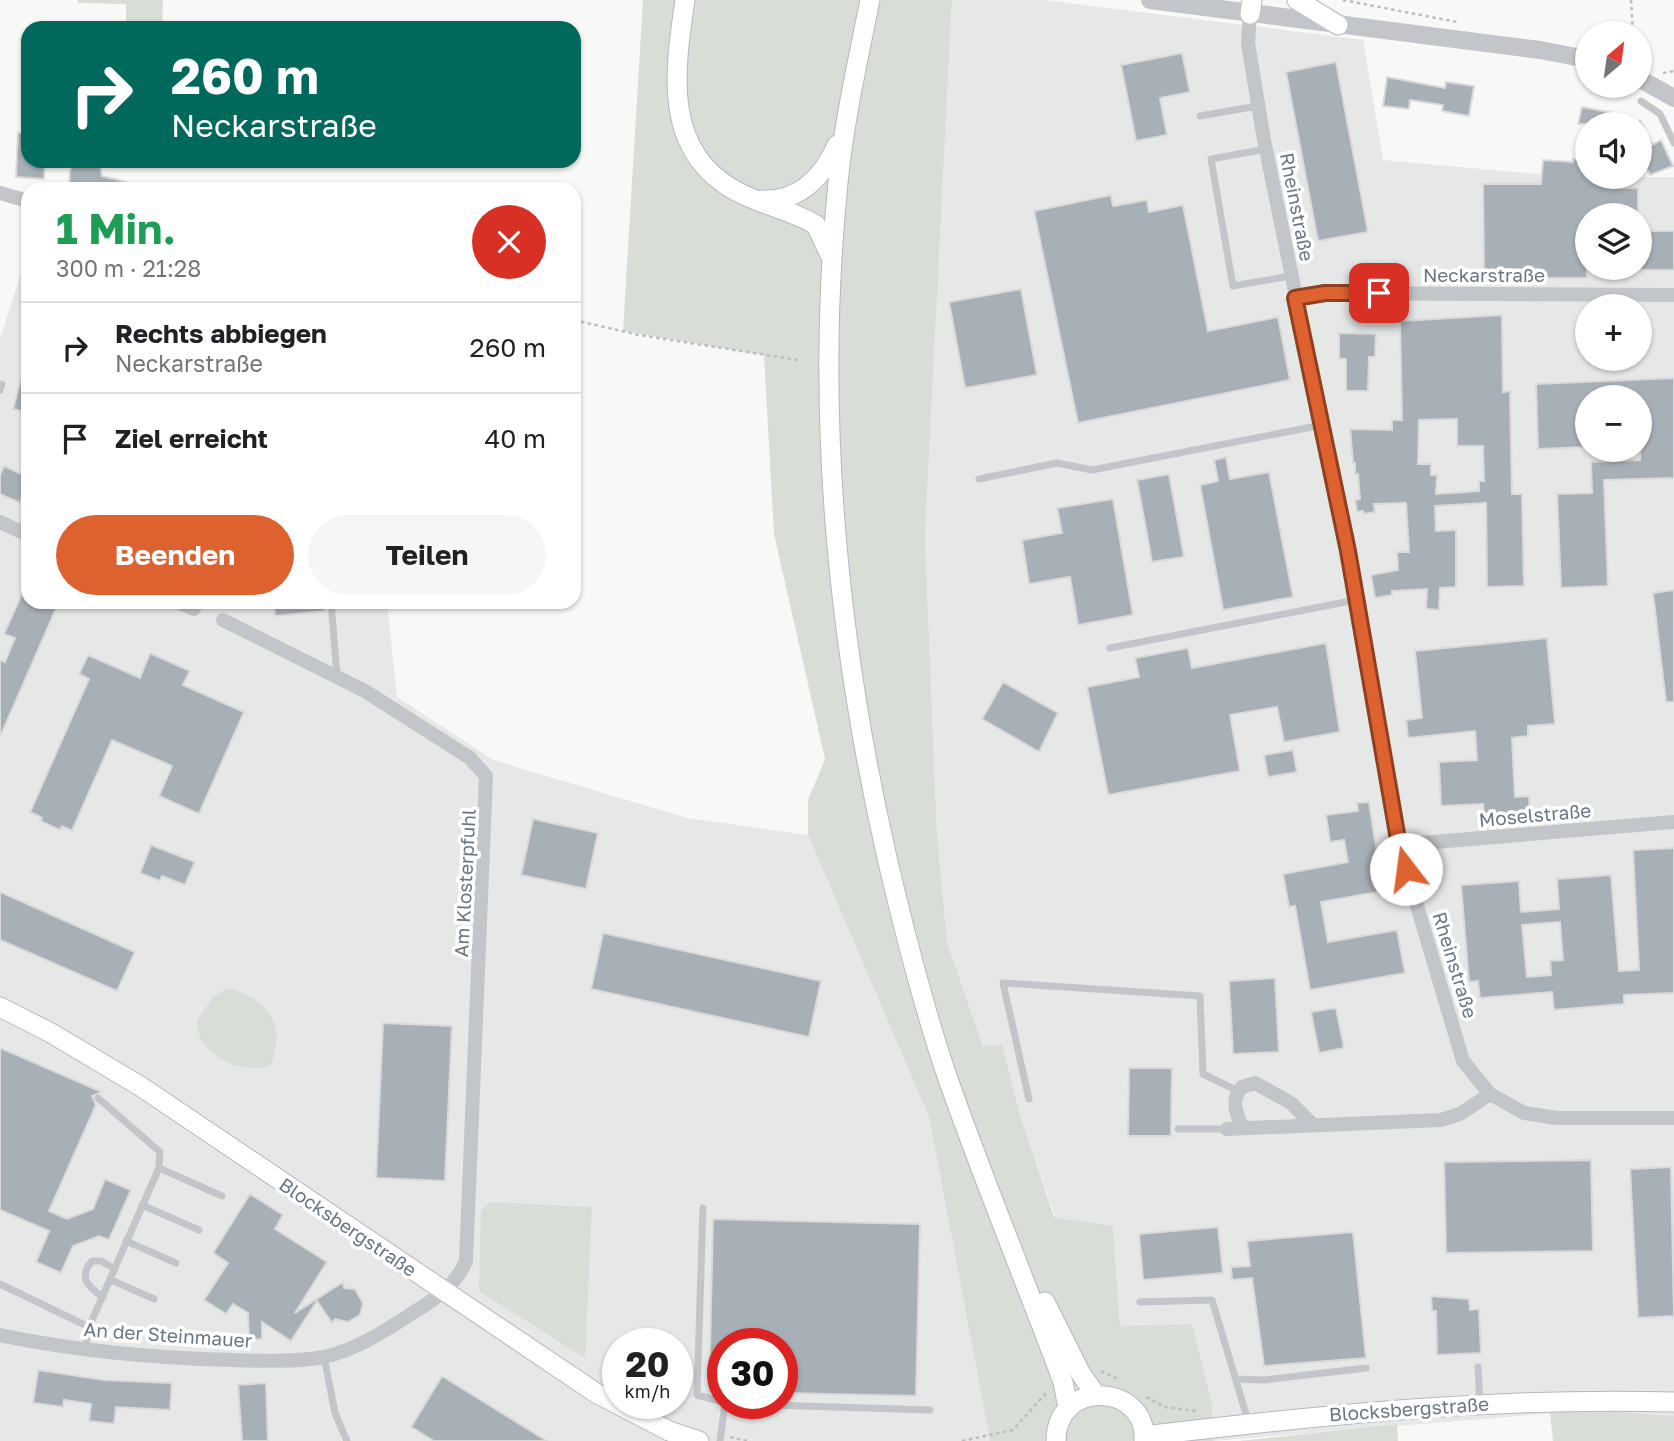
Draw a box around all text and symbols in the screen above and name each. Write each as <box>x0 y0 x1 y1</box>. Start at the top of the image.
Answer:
north arrow <box>1575 21 1652 98</box>
map controls <box>1575 21 1652 462</box>
text: 260 m <box>171 46 319 105</box>
icon: right <box>56 49 147 140</box>
text: Neckarstraße <box>171 106 377 144</box>
button: sound <box>1575 112 1652 189</box>
street label: Rheinstraße <box>1276 151 1319 263</box>
text: 1 Min. <box>56 203 176 253</box>
button: layers <box>1575 203 1652 280</box>
button: close <box>472 205 546 279</box>
text: 300 m · 21:28 <box>56 254 201 282</box>
pin <box>1349 263 1409 323</box>
street label: Neckarstraße <box>1423 263 1545 286</box>
icon: arrive <box>1360 274 1398 312</box>
button: + <box>1575 294 1652 371</box>
text: Rechts abbiegen <box>115 318 327 349</box>
icon: right <box>56 329 94 367</box>
text: 260 m <box>470 332 546 363</box>
text: Neckarstraße <box>115 349 263 377</box>
button: − <box>1575 385 1652 462</box>
icon: arrive <box>56 420 94 458</box>
text: Ziel erreicht <box>115 423 268 454</box>
text: 40 m <box>485 423 546 454</box>
button: Beenden <box>56 515 294 595</box>
button: Teilen <box>308 515 546 595</box>
street label: Moselstraße <box>1478 798 1592 831</box>
street label: Am Klosterpfuhl <box>449 808 480 958</box>
position arrow <box>1369 832 1443 906</box>
street label: Rheinstraße <box>1428 909 1483 1021</box>
street label: Blocksbergstraße <box>275 1172 421 1281</box>
street label: An der Steinmauer <box>83 1317 254 1352</box>
speed limit sign: 30 <box>707 1328 798 1419</box>
text: 20 <box>625 1343 670 1385</box>
text: km/h <box>625 1380 670 1402</box>
street label: Blocksbergstraße <box>1328 1391 1490 1426</box>

